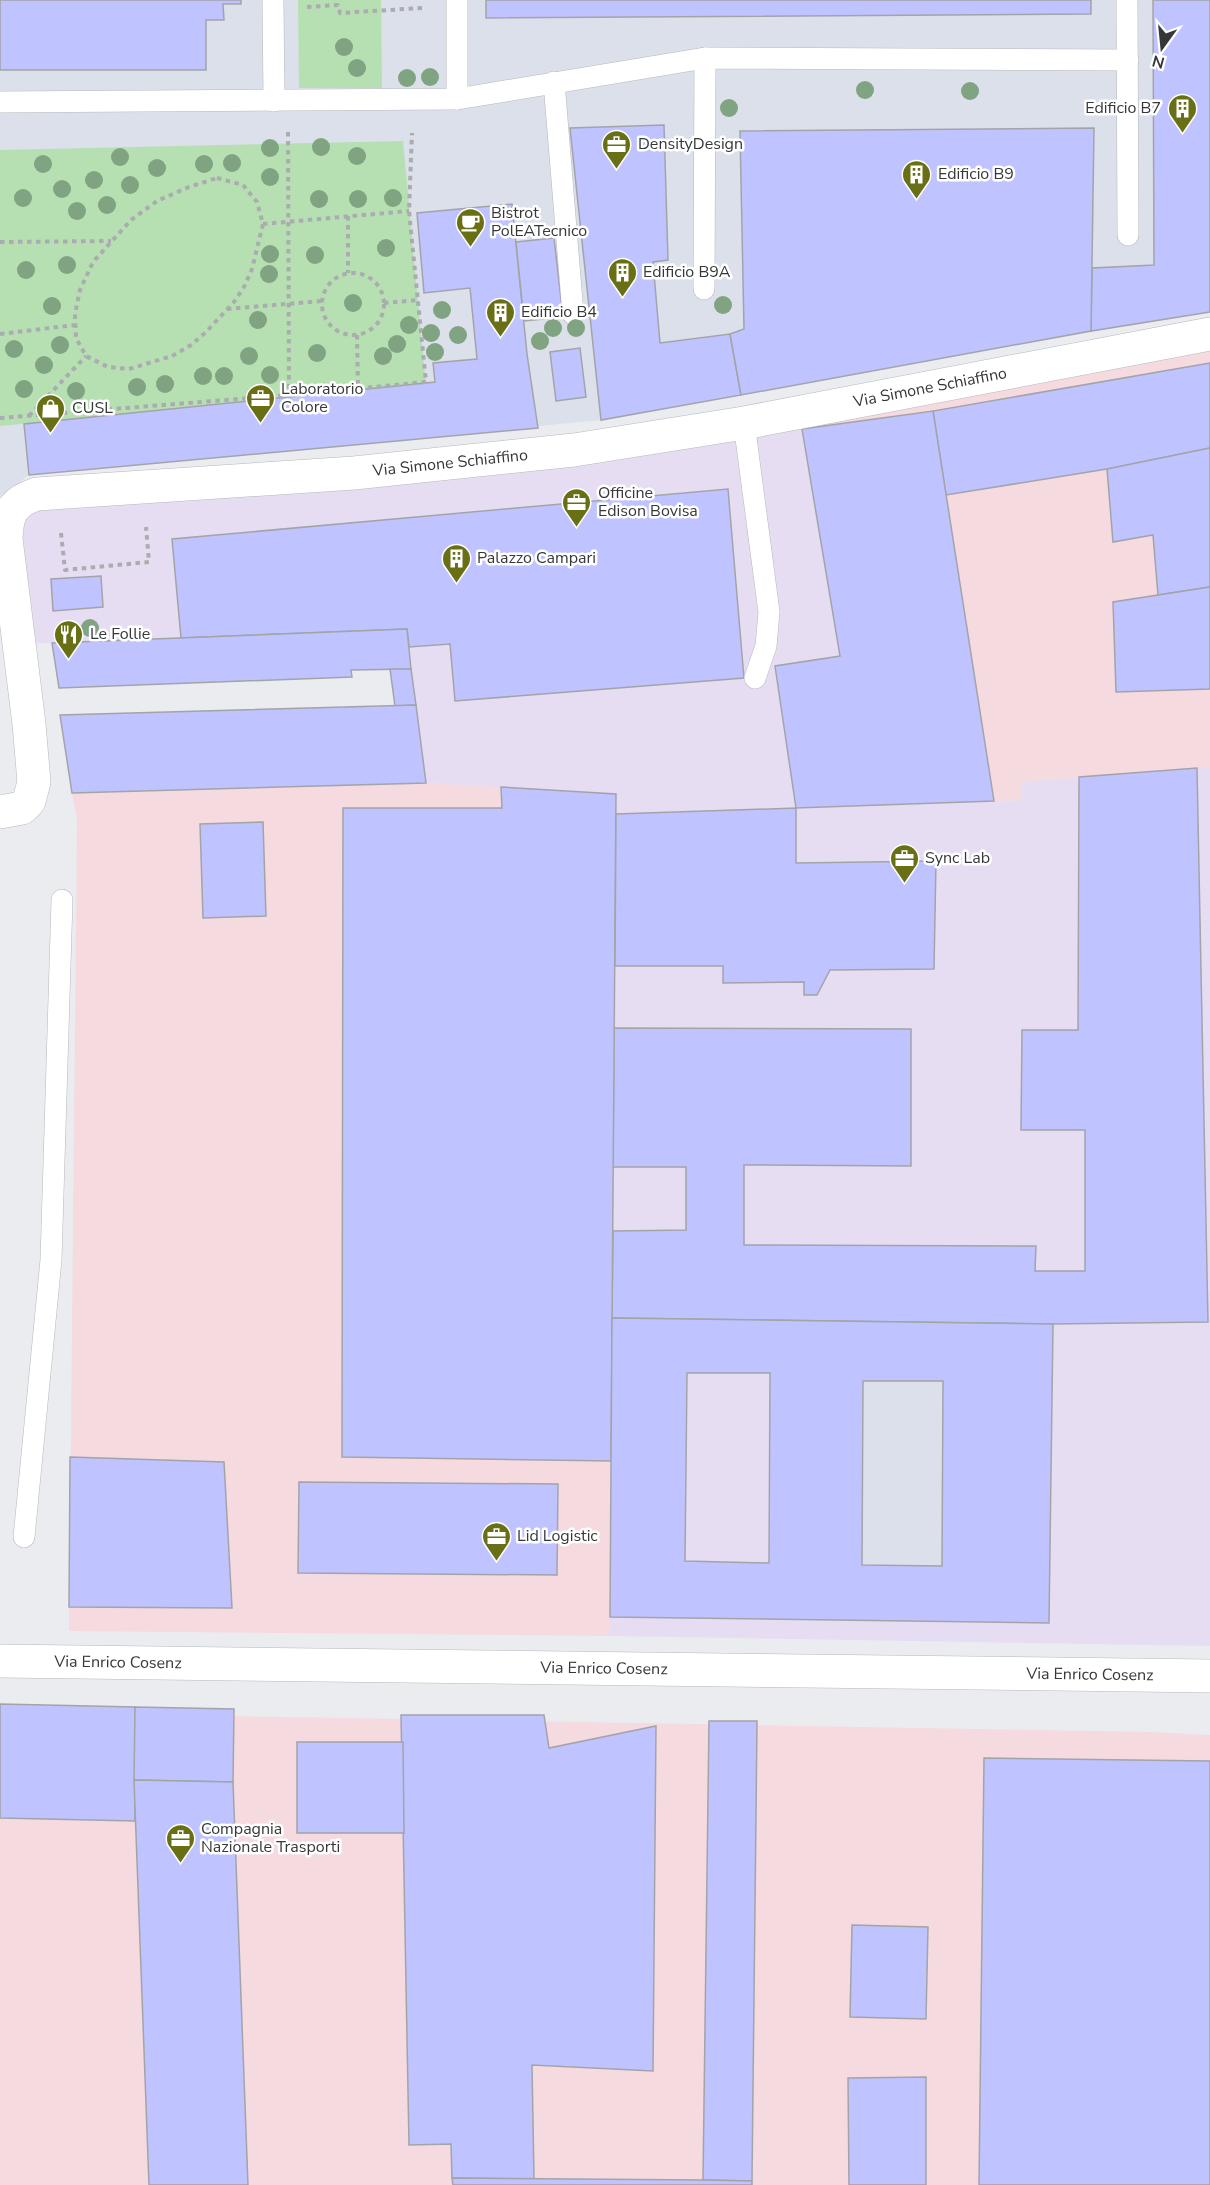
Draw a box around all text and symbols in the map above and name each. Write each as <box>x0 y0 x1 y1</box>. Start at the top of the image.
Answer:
north arrow <box>1132 18 1192 78</box>
text: N <box>1150 49 1167 74</box>
building icon: Edificio B7 <box>1166 92 1198 134</box>
place label: Edificio B7 <box>1085 97 1161 119</box>
office icon: DensityDesign <box>601 128 633 170</box>
place label: DensityDesign <box>638 133 743 155</box>
building icon: Edificio B9 <box>901 158 933 200</box>
place label: Edificio B9 <box>938 163 1014 185</box>
place label: Bistrot PolEATecnico <box>491 202 587 242</box>
cafe icon: Bistrot PolEATecnico <box>454 206 486 248</box>
building icon: Edificio B9A <box>606 256 638 298</box>
place label: Edificio B9A <box>643 261 731 283</box>
building icon: Edificio B4 <box>484 296 516 338</box>
place label: Edificio B4 <box>521 301 597 323</box>
street label: Via Simone Schiaffino <box>850 362 1009 413</box>
place label: Laboratorio Colore <box>281 378 363 418</box>
office icon: Laboratorio Colore <box>244 382 276 424</box>
shop icon: CUSL <box>35 392 67 434</box>
place label: CUSL <box>72 397 113 419</box>
street label: Via Simone Schiaffino <box>371 444 529 482</box>
place label: Officine Edison Bovisa <box>598 482 698 522</box>
office icon: Officine Edison Bovisa <box>561 486 593 528</box>
building icon: Palazzo Campari <box>440 542 472 584</box>
place label: Palazzo Campari <box>477 547 596 569</box>
restaurant icon: Le Follie <box>53 618 85 660</box>
place label: Le Follie <box>90 623 150 645</box>
office icon: Sync Lab <box>888 842 920 884</box>
place label: Sync Lab <box>925 847 990 869</box>
office icon: Lid Logistic <box>480 1520 512 1562</box>
place label: Lid Logistic <box>517 1525 598 1547</box>
street label: Via Enrico Cosenz <box>53 1651 182 1674</box>
street label: Via Enrico Cosenz <box>539 1657 668 1680</box>
street label: Via Enrico Cosenz <box>1025 1663 1154 1686</box>
place label: Compagnia Nazionale Trasporti <box>201 1818 340 1858</box>
office icon: Compagnia Nazionale Trasporti <box>164 1822 196 1864</box>

